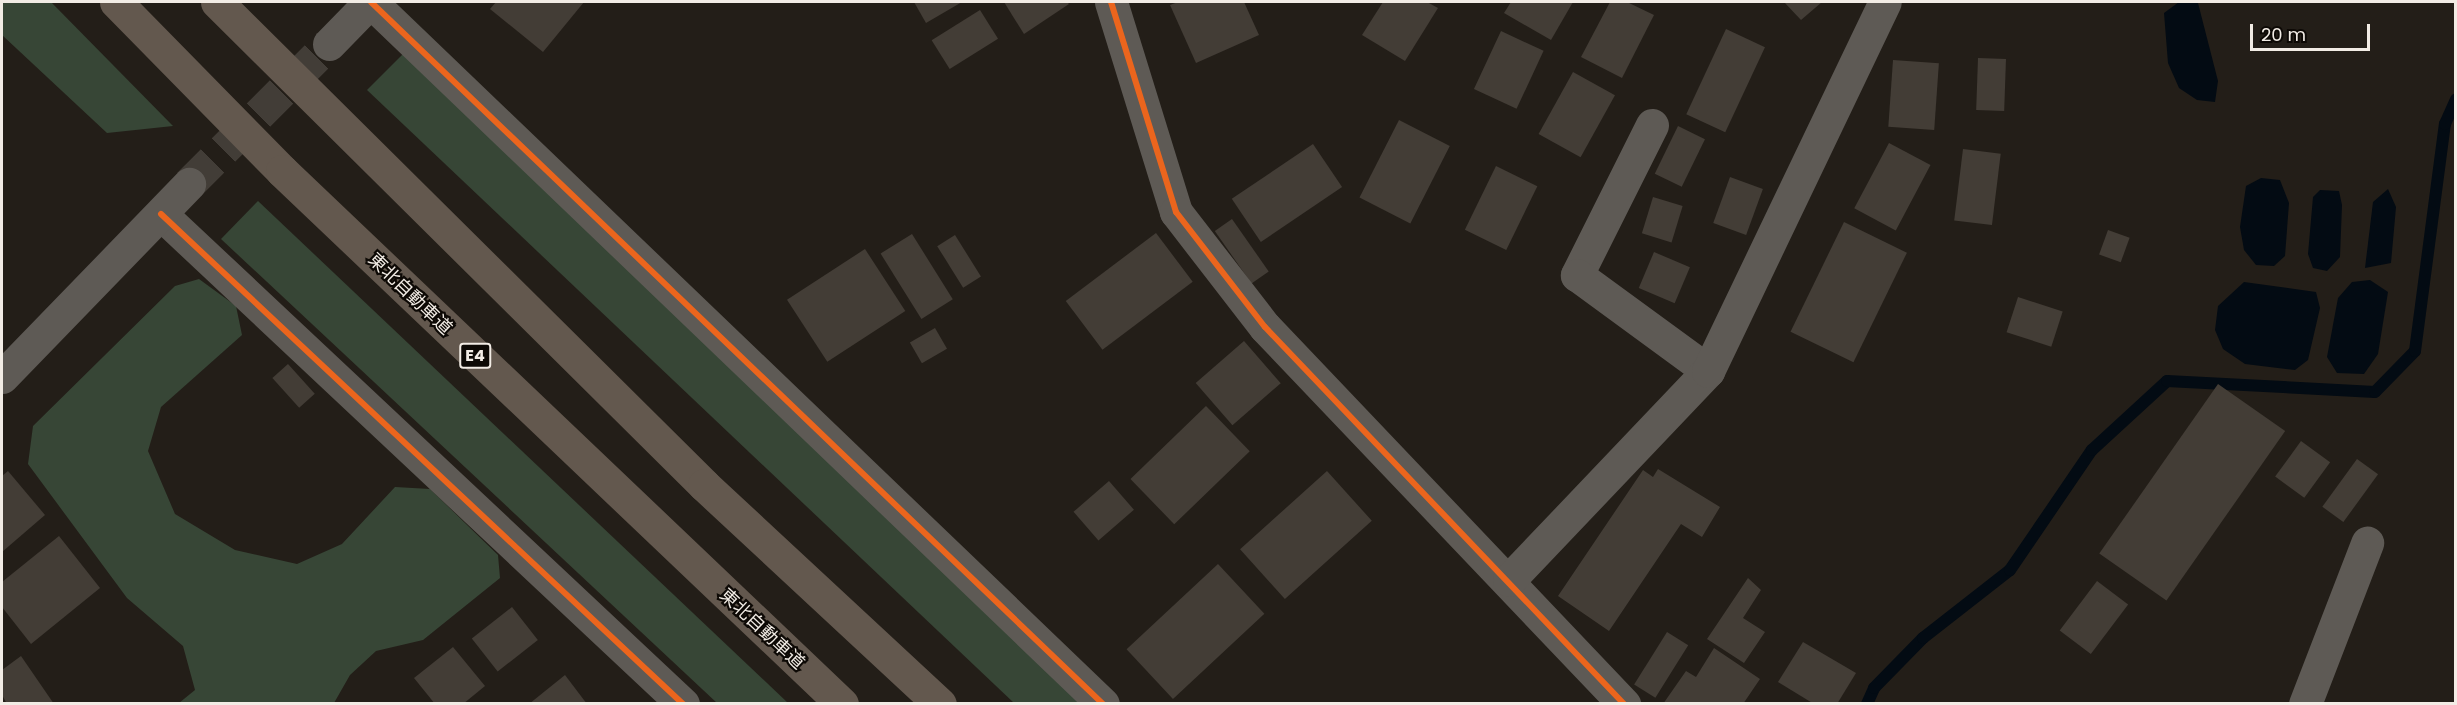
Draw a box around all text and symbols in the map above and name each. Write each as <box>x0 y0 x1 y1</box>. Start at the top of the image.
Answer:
scale bar <box>2253 12 2373 50</box>
text: 20 m <box>2261 22 2306 47</box>
street label: 東北自動車道 <box>364 249 456 339</box>
road number: E4 <box>458 343 492 369</box>
street label: 東北自動車道 <box>715 584 809 674</box>

